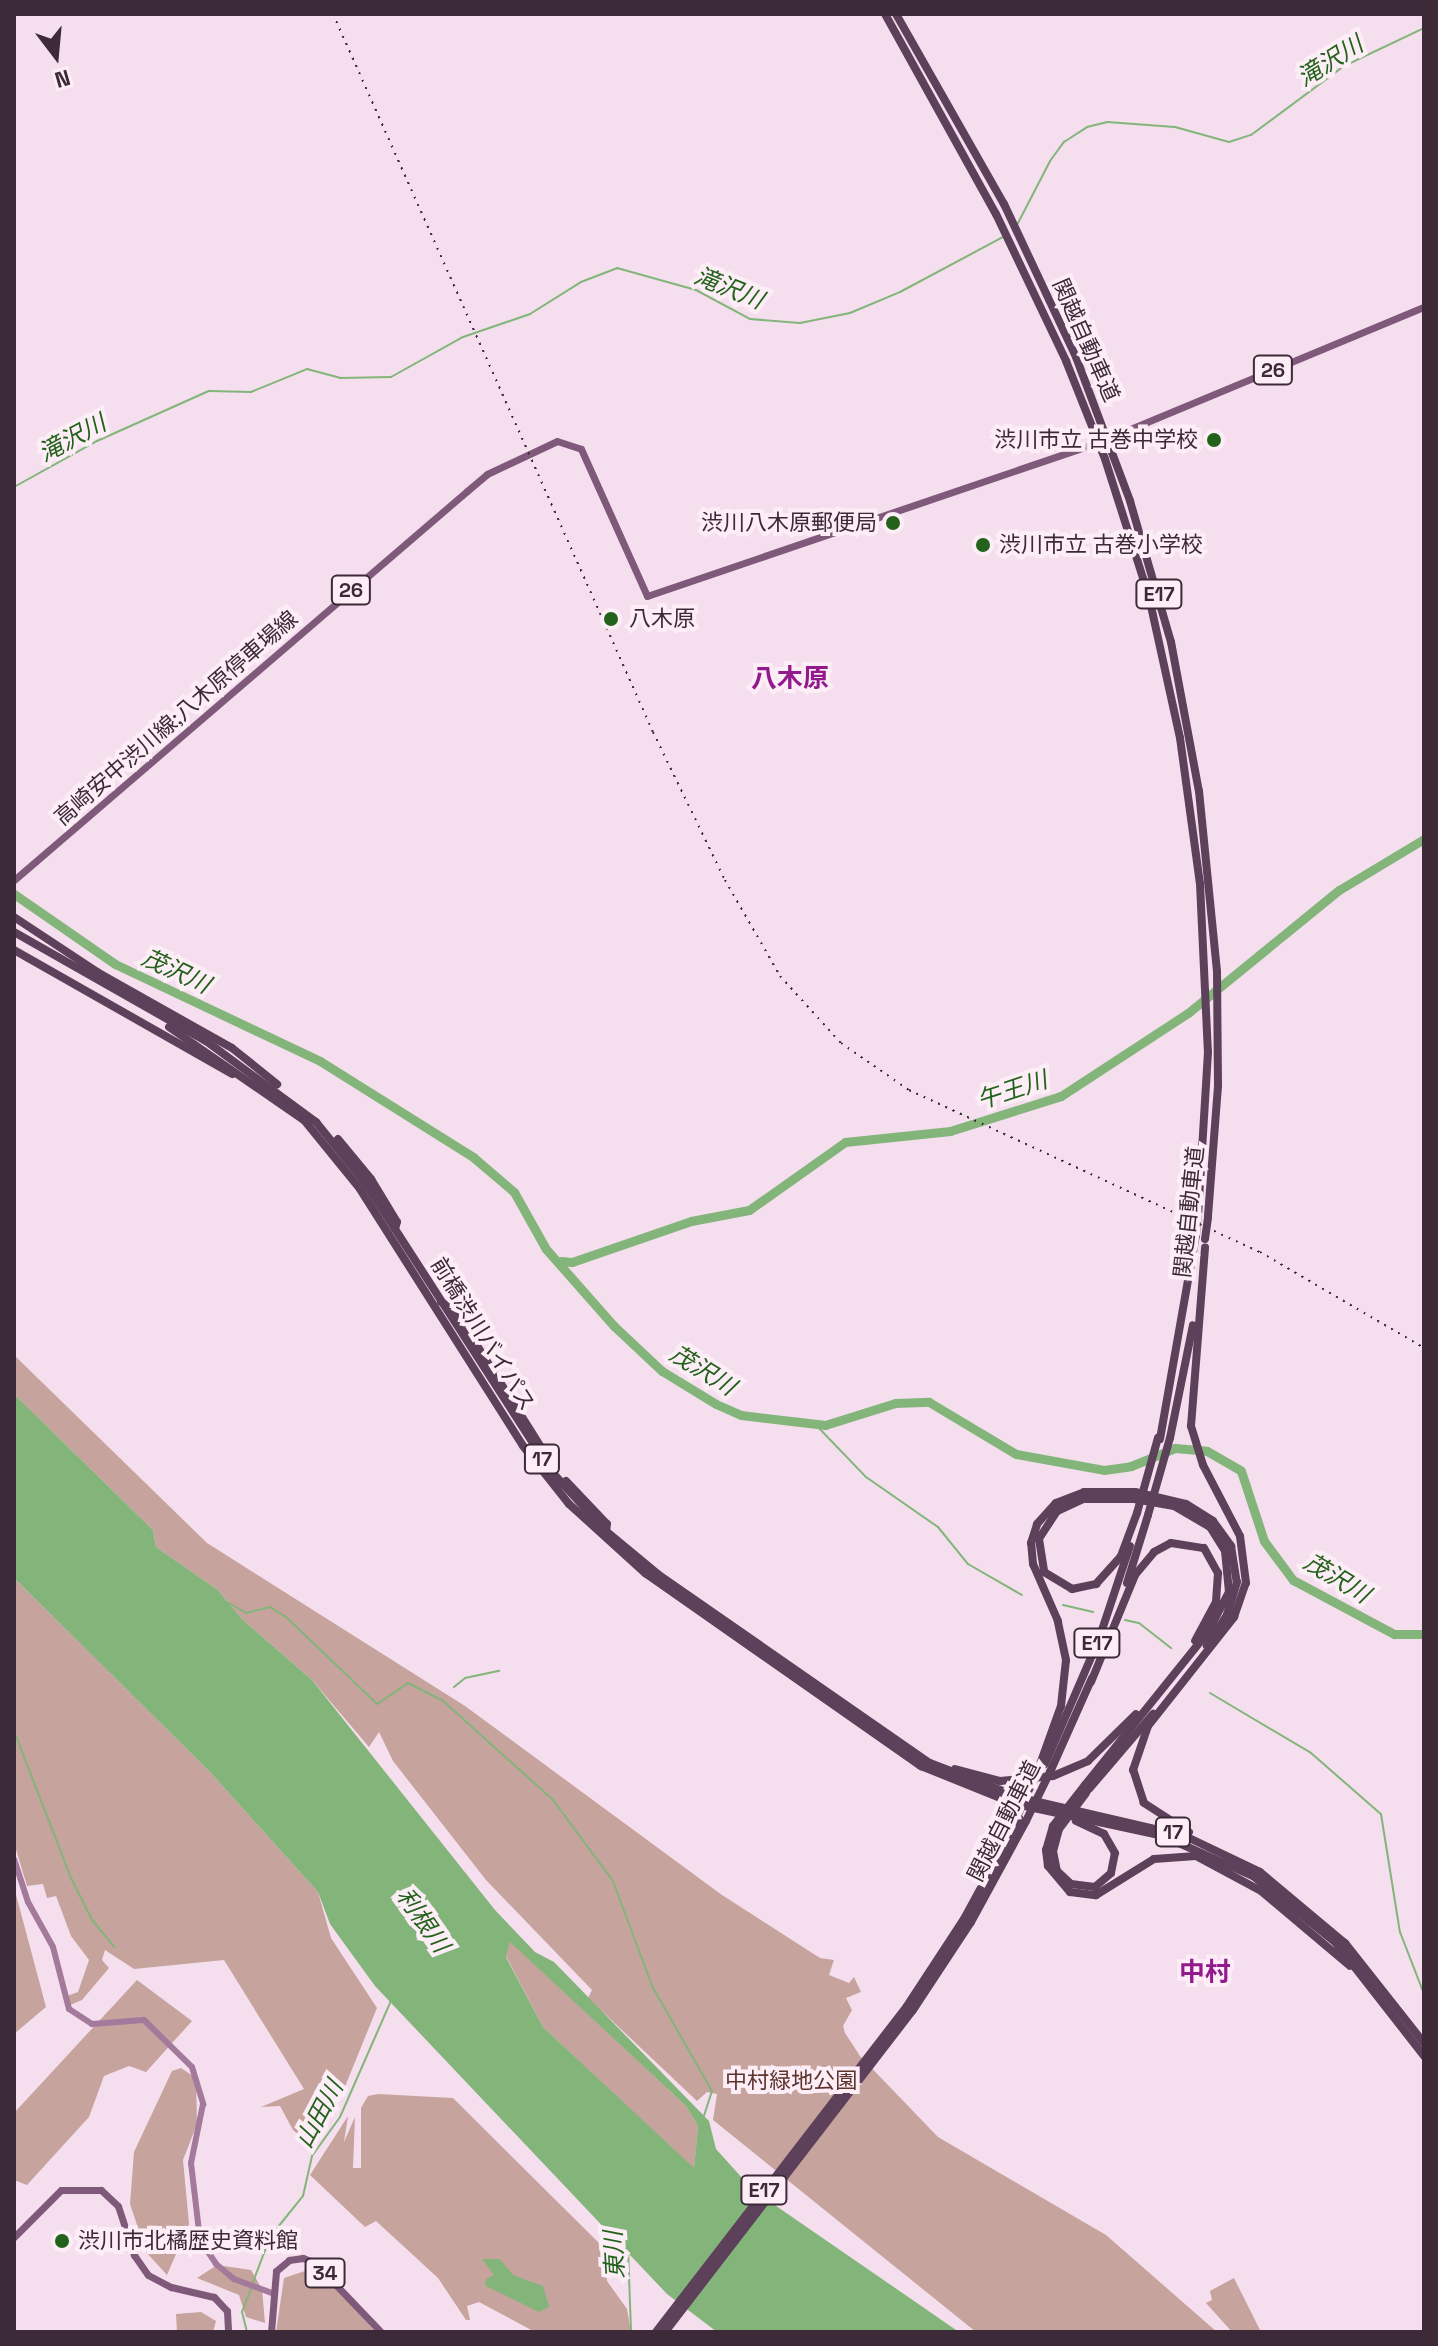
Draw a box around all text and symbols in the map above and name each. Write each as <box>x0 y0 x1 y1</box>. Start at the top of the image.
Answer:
north arrow <box>16 16 96 96</box>
water label: 滝沢川 <box>1292 30 1368 92</box>
text: N <box>52 64 74 95</box>
water label: 滝沢川 <box>690 261 768 315</box>
street label: 関越自動車道 <box>1047 274 1125 406</box>
road number: 26 <box>1251 354 1295 386</box>
water label: 滝沢川 <box>33 408 111 468</box>
place label: 渋川市立 古巻中学校 <box>994 427 1198 453</box>
marker: 渋川市立 古巻中学校 <box>1205 431 1223 449</box>
place label: 渋川八木原郵便局 <box>701 510 877 536</box>
marker: 渋川八木原郵便局 <box>884 514 902 532</box>
place label: 渋川市立 古巻小学校 <box>999 532 1203 558</box>
marker: 渋川市立 古巻小学校 <box>974 536 992 554</box>
road number: 26 <box>329 574 373 606</box>
road number: E17 <box>1135 578 1183 610</box>
street label: 高崎安中渋川線;八木原停車場線 <box>49 605 303 831</box>
place label: 八木原 <box>629 606 695 632</box>
marker: 八木原 <box>600 608 622 630</box>
district label: 八木原 <box>751 663 829 695</box>
water label: 茂沢川 <box>137 943 215 999</box>
water label: 午王川 <box>973 1065 1051 1115</box>
street label: 関越自動車道 <box>1169 1145 1209 1279</box>
street label: 前橋渋川バイパス <box>425 1252 541 1416</box>
water label: 茂沢川 <box>665 1339 741 1401</box>
road number: 17 <box>522 1443 562 1475</box>
water label: 茂沢川 <box>1299 1547 1375 1609</box>
road number: E17 <box>1073 1627 1121 1659</box>
street label: 関越自動車道 <box>962 1756 1046 1886</box>
road number: 17 <box>1153 1816 1193 1848</box>
water label: 利根川 <box>391 1882 455 1958</box>
district label: 中村 <box>1179 1957 1231 1989</box>
park label: 中村緑地公園 <box>725 2068 857 2094</box>
water label: 山田川 <box>289 2075 349 2153</box>
road number: E17 <box>740 2174 788 2206</box>
place label: 渋川市北橘歴史資料館 <box>78 2228 298 2254</box>
water label: 東川 <box>598 2230 630 2280</box>
marker: 渋川市北橘歴史資料館 <box>53 2232 71 2250</box>
road number: 34 <box>303 2257 347 2289</box>

